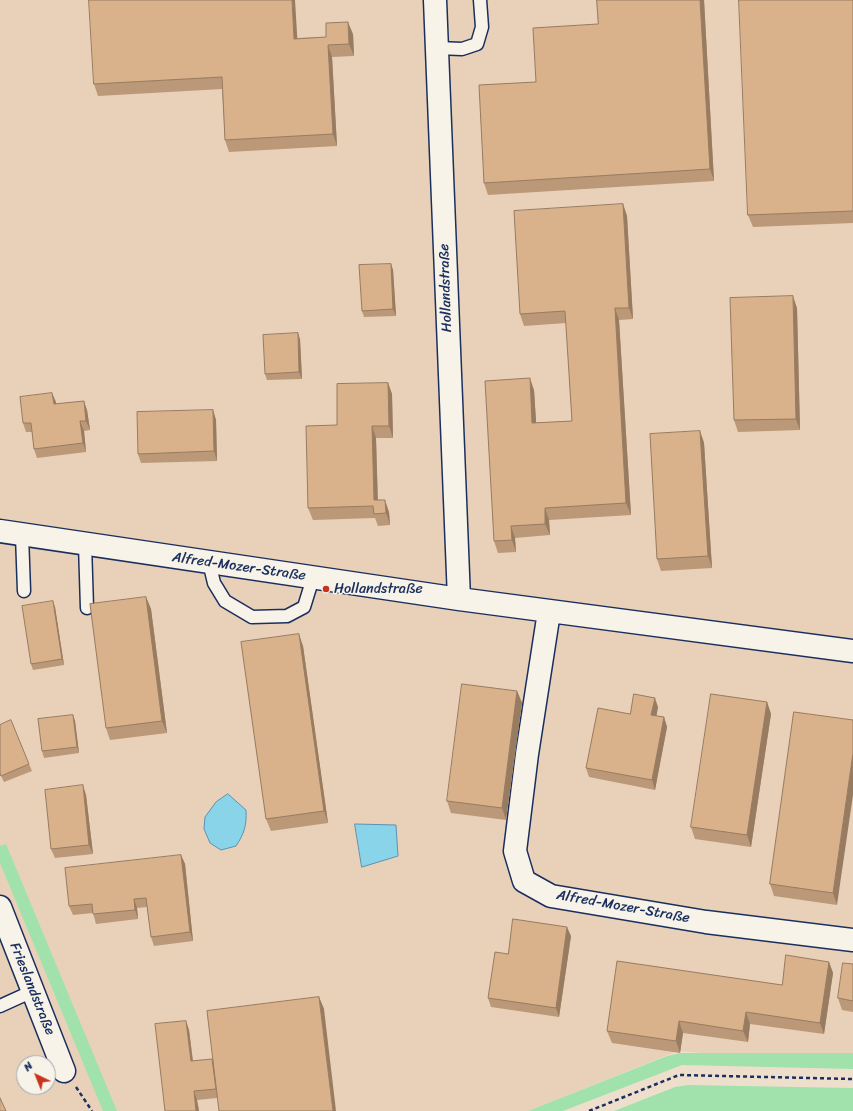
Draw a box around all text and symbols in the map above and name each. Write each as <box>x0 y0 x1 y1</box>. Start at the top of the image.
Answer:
street label: Hollandstraße <box>436 243 456 333</box>
street label: Alfred-Mozer-Straße <box>171 549 307 585</box>
place label: Hollandstraße <box>334 581 423 597</box>
marker: Hollandstraße <box>321 584 331 594</box>
street label: Alfred-Mozer-Straße <box>555 887 691 927</box>
street label: Frieslandstraße <box>6 940 58 1038</box>
north arrow <box>16 1055 56 1095</box>
text: N <box>19 1057 37 1076</box>

